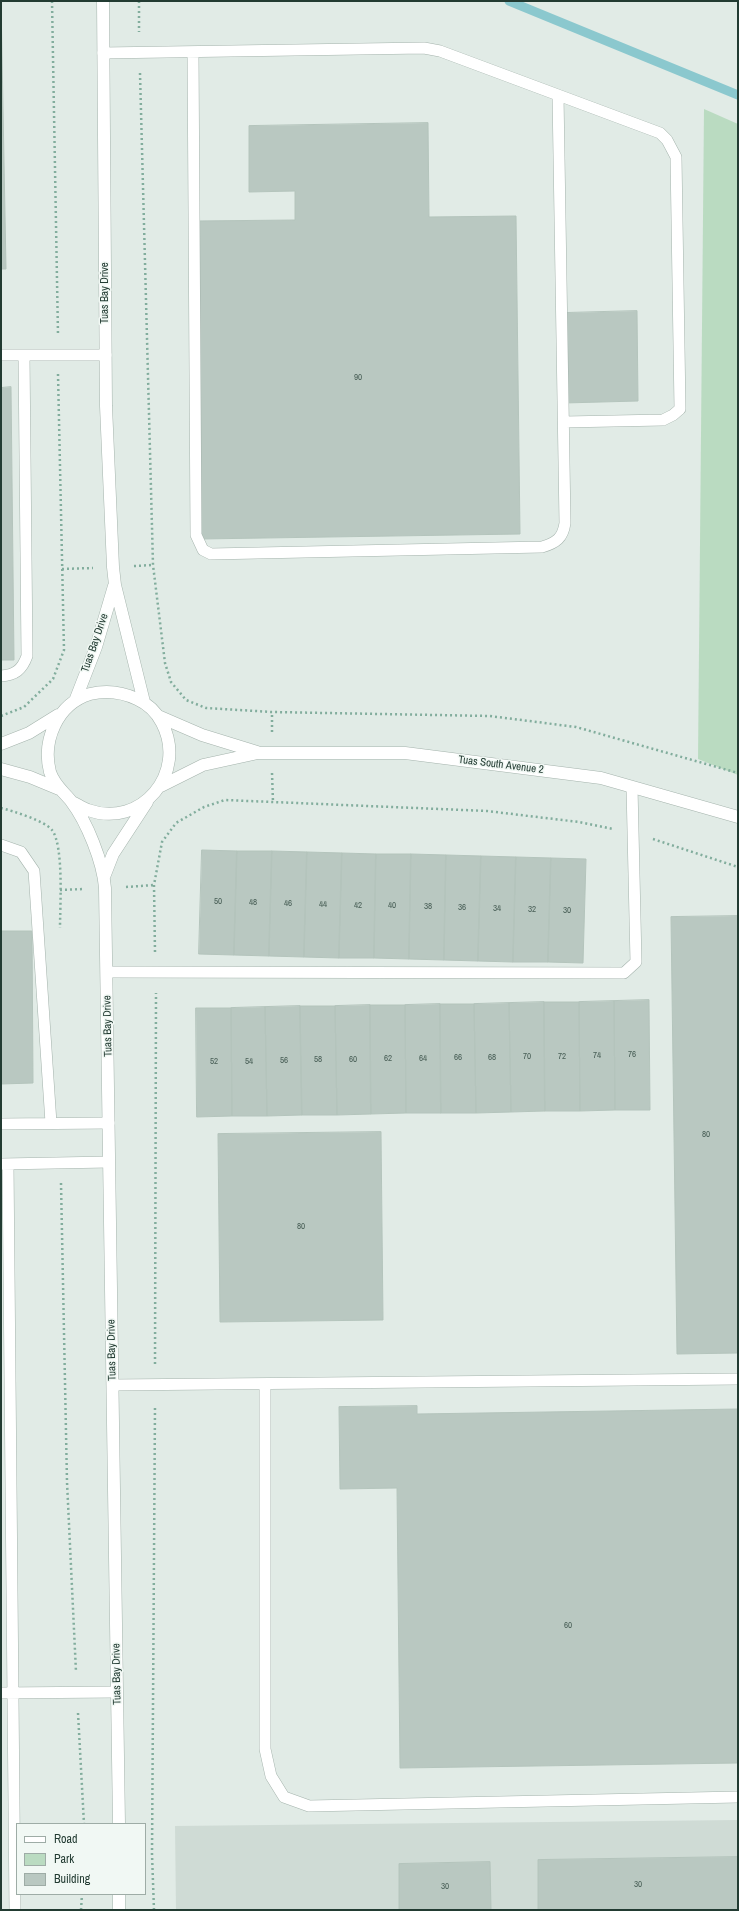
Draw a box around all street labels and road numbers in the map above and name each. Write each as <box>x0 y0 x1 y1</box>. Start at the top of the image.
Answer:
street label: Tuas Bay Drive <box>98 262 112 324</box>
street label: Tuas Bay Drive <box>79 612 111 674</box>
street label: Tuas South Avenue 2 <box>458 753 544 777</box>
street label: Tuas Bay Drive <box>101 995 115 1057</box>
street label: Tuas Bay Drive <box>105 1319 119 1381</box>
street label: Tuas Bay Drive <box>110 1643 124 1705</box>

